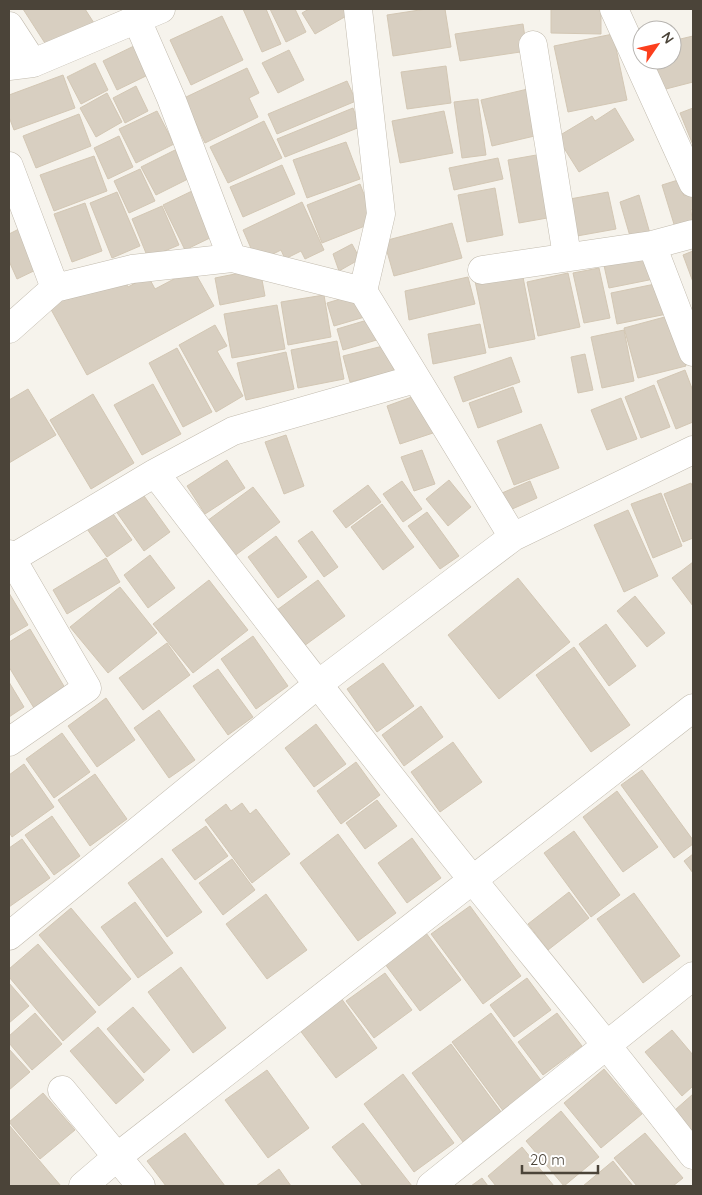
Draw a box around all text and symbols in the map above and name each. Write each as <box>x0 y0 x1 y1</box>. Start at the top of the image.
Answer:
north arrow <box>632 20 682 70</box>
text: N <box>657 28 678 47</box>
scale bar <box>522 1142 598 1174</box>
text: 20 m <box>530 1150 565 1169</box>

